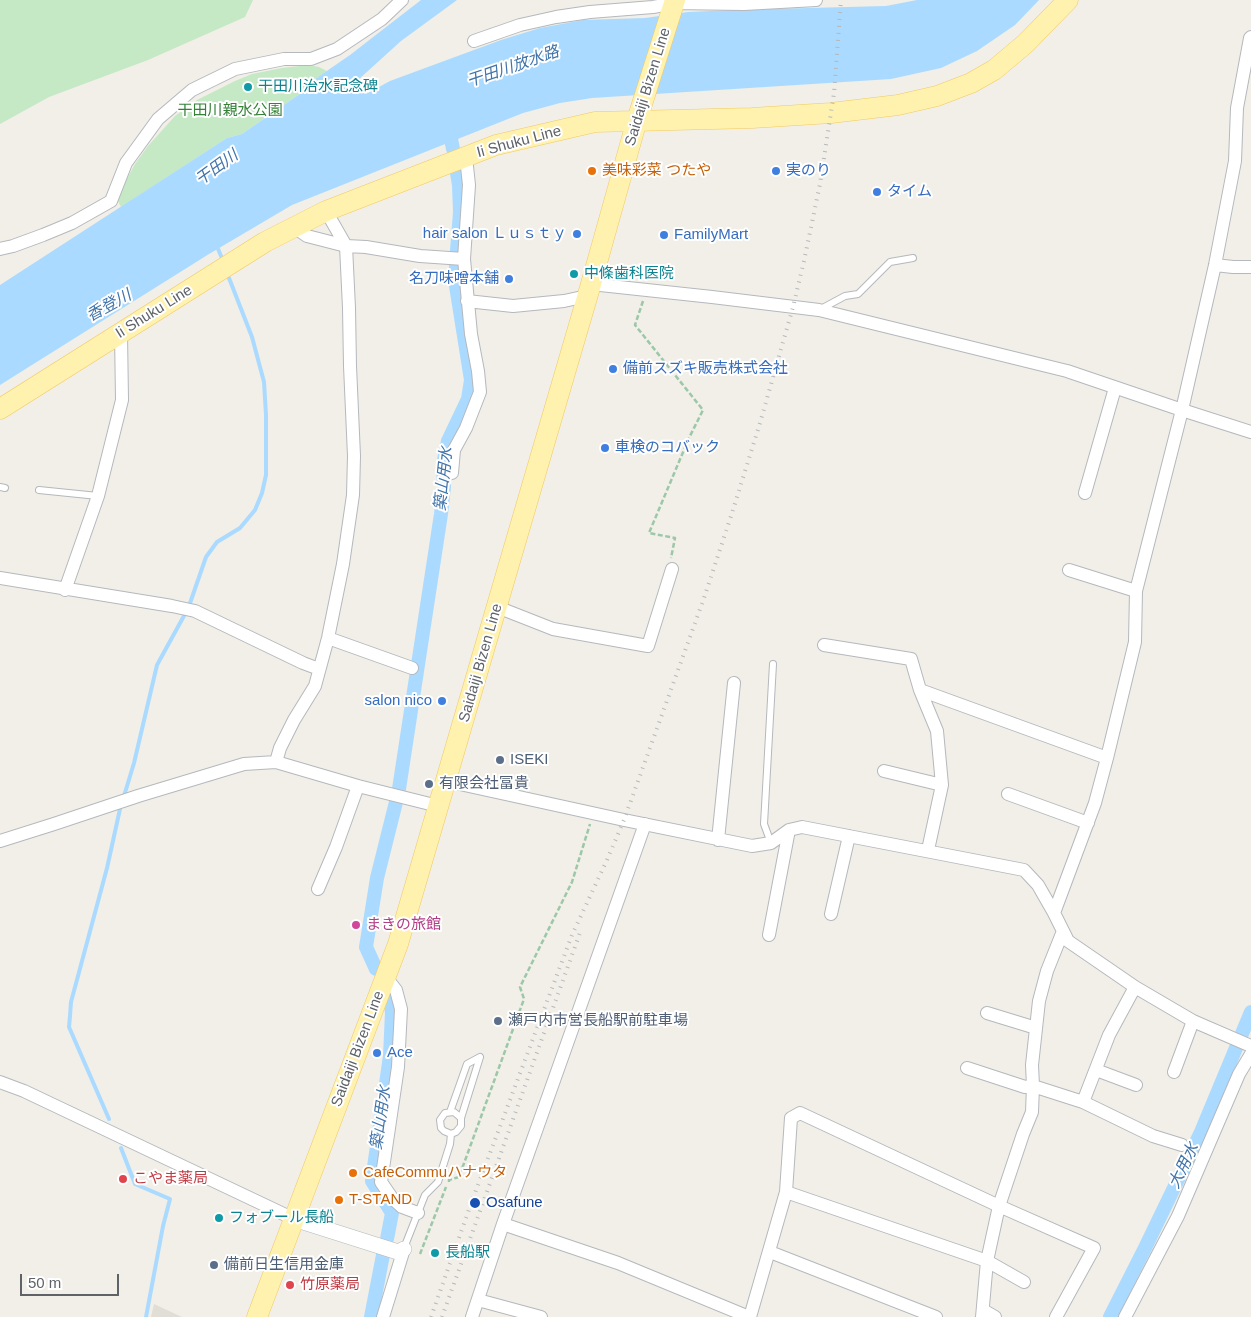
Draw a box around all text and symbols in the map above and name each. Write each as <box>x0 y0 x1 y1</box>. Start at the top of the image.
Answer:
street label: Saidaiji Bizen Line <box>621 26 675 148</box>
water label: 干田川放水路 <box>464 42 562 92</box>
place label: 干田川治水記念碑 <box>258 78 378 96</box>
marker: 干田川治水記念碑 <box>242 81 254 93</box>
park label: 干田川親水公園 <box>178 102 282 120</box>
street label: Ii Shuku Line <box>475 122 563 162</box>
water label: 干田川 <box>192 146 242 190</box>
place label: 美味彩菜 つたや <box>602 162 711 180</box>
place label: 実のり <box>786 162 831 180</box>
marker: 美味彩菜 つたや <box>586 165 598 177</box>
marker: 実のり <box>770 165 782 177</box>
place label: タイム <box>887 183 932 201</box>
marker: タイム <box>871 186 883 198</box>
place label: hair salon Ｌｕｓｔｙ <box>423 225 567 243</box>
place label: FamilyMart <box>674 226 748 244</box>
marker: hair salon Ｌｕｓｔｙ <box>571 228 583 240</box>
marker: FamilyMart <box>658 229 670 241</box>
place label: 中條歯科医院 <box>584 265 674 283</box>
marker: 中條歯科医院 <box>568 268 580 280</box>
place label: 名刀味噌本舗 <box>409 270 499 288</box>
marker: 名刀味噌本舗 <box>503 273 515 285</box>
street label: Ii Shuku Line <box>112 281 196 343</box>
water label: 香登川 <box>83 286 135 326</box>
place label: 備前スズキ販売株式会社 <box>623 360 788 378</box>
marker: 備前スズキ販売株式会社 <box>607 363 619 375</box>
place label: 車検のコバック <box>615 439 720 457</box>
marker: 車検のコバック <box>599 442 611 454</box>
water label: 築山用水 <box>431 446 457 512</box>
street label: Saidaiji Bizen Line <box>455 602 507 724</box>
place label: salon nico <box>364 692 432 710</box>
marker: salon nico <box>436 695 448 707</box>
place label: ISEKI <box>510 751 548 769</box>
marker: ISEKI <box>494 754 506 766</box>
place label: 有限会社冨貴 <box>439 775 529 793</box>
marker: 有限会社冨貴 <box>423 778 435 790</box>
place label: まきの旅館 <box>366 916 441 934</box>
marker: まきの旅館 <box>350 919 362 931</box>
street label: Saidaiji Bizen Line <box>328 989 388 1109</box>
place label: 瀬戸内市営長船駅前駐車場 <box>508 1012 688 1030</box>
marker: 瀬戸内市営長船駅前駐車場 <box>492 1015 504 1027</box>
place label: Ace <box>387 1044 413 1062</box>
marker: Ace <box>371 1047 383 1059</box>
water label: 築山用水 <box>367 1085 395 1151</box>
water label: 大用水 <box>1165 1140 1203 1192</box>
place label: CafeCommuハナウタ <box>363 1164 507 1182</box>
marker: CafeCommuハナウタ <box>347 1167 359 1179</box>
place label: こやま薬局 <box>133 1170 208 1188</box>
marker: こやま薬局 <box>117 1173 129 1185</box>
place label: T-STAND <box>349 1191 412 1209</box>
marker: T-STAND <box>333 1194 345 1206</box>
place label: Osafune <box>486 1194 543 1212</box>
marker: Osafune <box>468 1196 482 1210</box>
place label: フォブール長船 <box>229 1209 334 1227</box>
marker: フォブール長船 <box>213 1212 225 1224</box>
place label: 長船駅 <box>445 1244 490 1262</box>
marker: 長船駅 <box>429 1247 441 1259</box>
place label: 備前日生信用金庫 <box>224 1256 344 1274</box>
marker: 備前日生信用金庫 <box>208 1259 220 1271</box>
scale bar <box>22 1264 121 1296</box>
text: 50 m <box>28 1274 61 1291</box>
place label: 竹原薬局 <box>300 1276 360 1294</box>
marker: 竹原薬局 <box>284 1279 296 1291</box>

